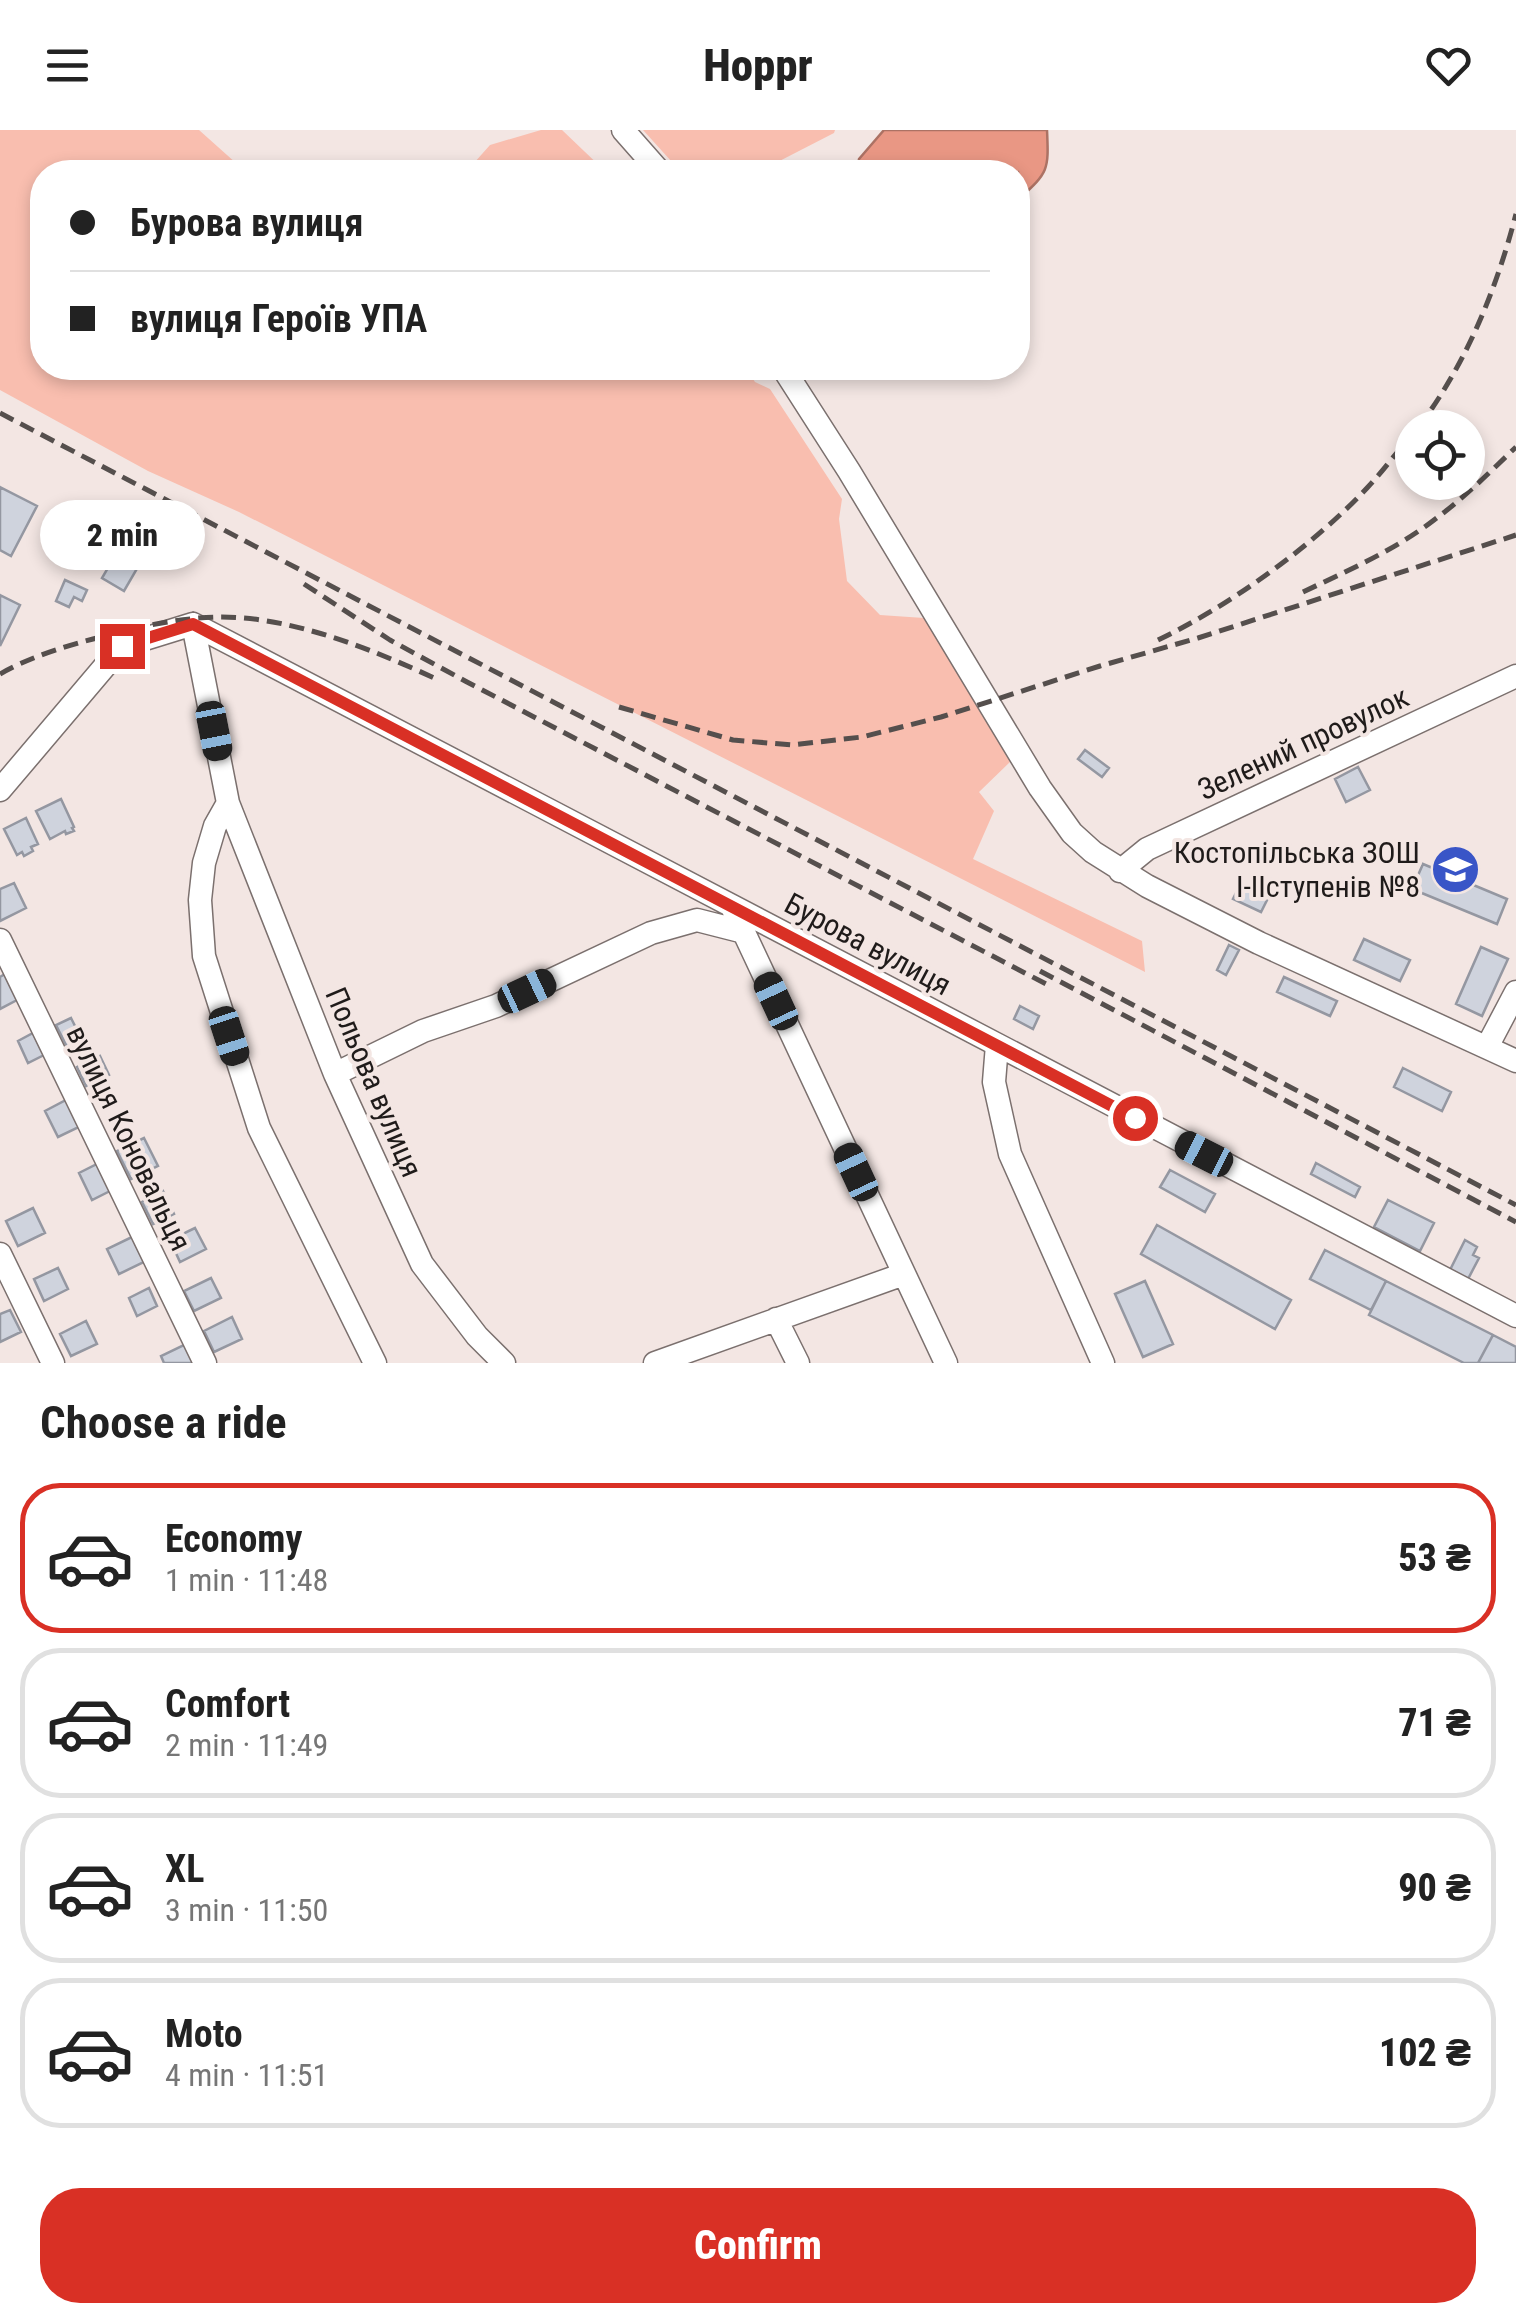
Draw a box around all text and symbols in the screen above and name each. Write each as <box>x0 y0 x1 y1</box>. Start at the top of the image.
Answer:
icon: menu <box>40 38 95 93</box>
icon: heart <box>1421 38 1476 93</box>
text: Hoppr <box>703 39 813 92</box>
text: Бурова вулиця <box>130 201 364 245</box>
text: вулиця Героїв УПА <box>130 297 427 341</box>
map controls <box>1395 410 1485 500</box>
button: locate <box>1395 410 1485 500</box>
callout: 2 min <box>39 501 204 571</box>
text: 2 min <box>87 516 158 554</box>
route end <box>100 624 145 669</box>
street label: Зелений провулок <box>1192 679 1414 807</box>
car <box>194 699 234 763</box>
place label: Костопільська ЗОШ І-ІІступенів №8 <box>1174 835 1420 904</box>
school or university icon: Костопільська ЗОШ І-ІІступенів №8 <box>1429 843 1481 895</box>
street label: Бурова вулиця <box>779 886 957 1002</box>
car <box>493 965 561 1017</box>
car <box>750 967 802 1035</box>
street label: Польова вулиця <box>318 982 430 1182</box>
car <box>205 1003 253 1069</box>
street label: вулиця Коновальця <box>59 1020 199 1256</box>
route start <box>1113 1096 1158 1141</box>
car <box>1170 1127 1238 1181</box>
car <box>830 1138 882 1206</box>
text: Choose a ride <box>40 1396 287 1449</box>
icon: car <box>45 1513 135 1603</box>
text: Economy <box>165 1517 302 1561</box>
text: 53 ₴ <box>1398 1536 1471 1580</box>
text: 1 min · 11:48 <box>165 1561 328 1599</box>
icon: car <box>45 1678 135 1768</box>
text: Comfort <box>165 1682 290 1726</box>
text: 71 ₴ <box>1398 1701 1471 1745</box>
text: 2 min · 11:49 <box>165 1726 328 1764</box>
icon: car <box>45 1843 135 1933</box>
text: XL <box>165 1847 204 1891</box>
text: 90 ₴ <box>1398 1866 1471 1910</box>
text: 3 min · 11:50 <box>165 1891 328 1929</box>
icon: car <box>45 2008 135 2098</box>
text: Moto <box>165 2012 243 2056</box>
text: 102 ₴ <box>1379 2031 1471 2075</box>
text: 4 min · 11:51 <box>165 2056 328 2094</box>
button: Confirm <box>40 2188 1476 2303</box>

